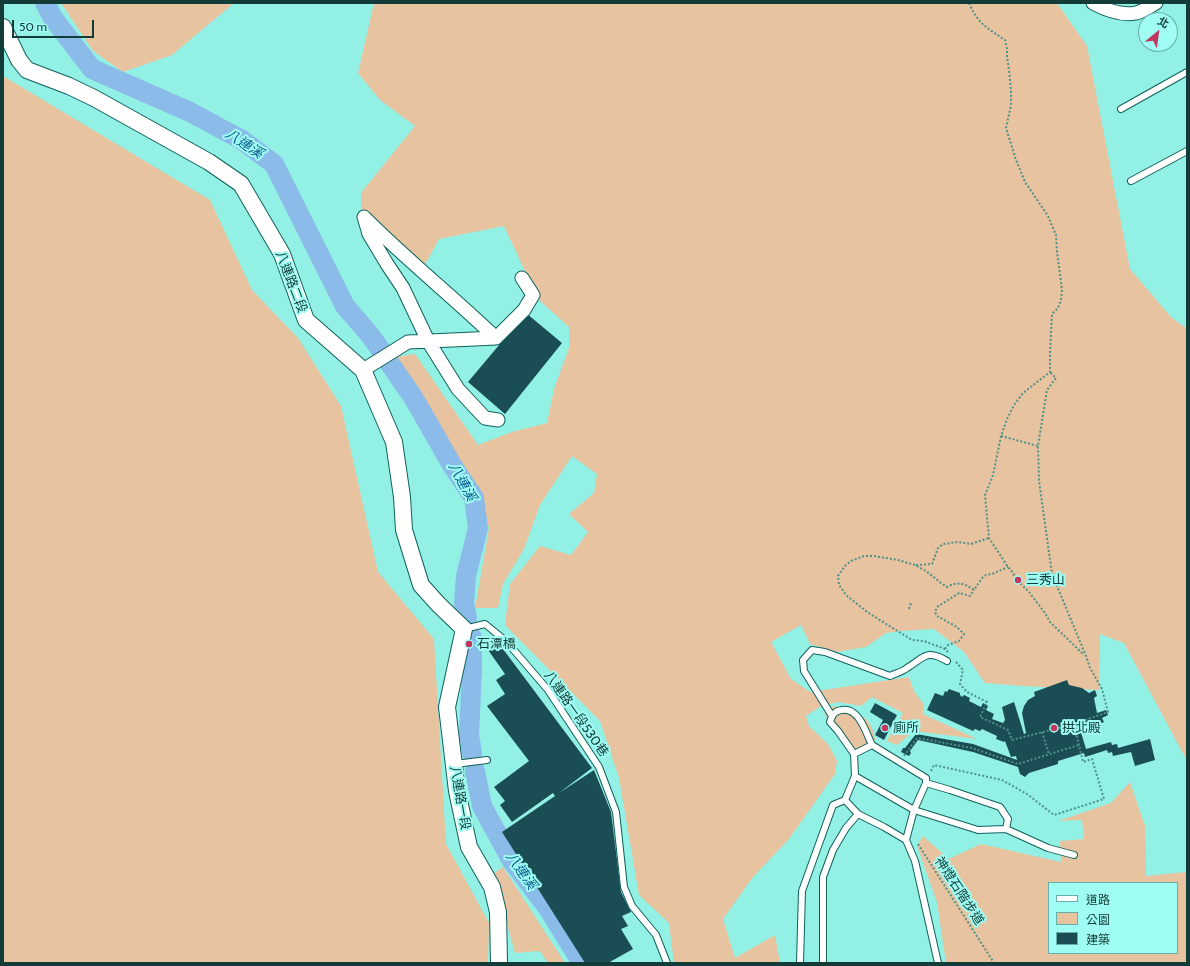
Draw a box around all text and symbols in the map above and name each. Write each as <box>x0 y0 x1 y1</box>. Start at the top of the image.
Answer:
scale bar <box>14 12 96 38</box>
north arrow <box>1138 12 1178 52</box>
text: 北 <box>1155 14 1172 31</box>
text: 50 m <box>19 19 47 34</box>
water label: 八連溪 <box>222 126 266 162</box>
street label: 八連路二段 <box>272 249 310 315</box>
water label: 八連溪 <box>444 460 480 504</box>
place label: 三秀山 <box>1026 572 1065 588</box>
marker: 三秀山 <box>1013 575 1023 585</box>
place label: 石潭橋 <box>477 636 516 652</box>
marker: 石潭橋 <box>464 639 474 649</box>
street label: 八連路一段530巷 <box>541 668 611 760</box>
place label: 廁所 <box>893 720 919 736</box>
place label: 拱北殿 <box>1062 720 1101 736</box>
marker: 廁所 <box>880 723 890 733</box>
marker: 拱北殿 <box>1049 723 1059 733</box>
street label: 八連路一段 <box>447 765 473 831</box>
water label: 八連溪 <box>502 849 540 893</box>
street label: 神燈石階步道 <box>931 854 987 928</box>
legend <box>1048 882 1178 954</box>
text: 道路 <box>1086 892 1110 907</box>
text: 公園 <box>1086 912 1110 927</box>
text: 建築 <box>1086 932 1110 947</box>

